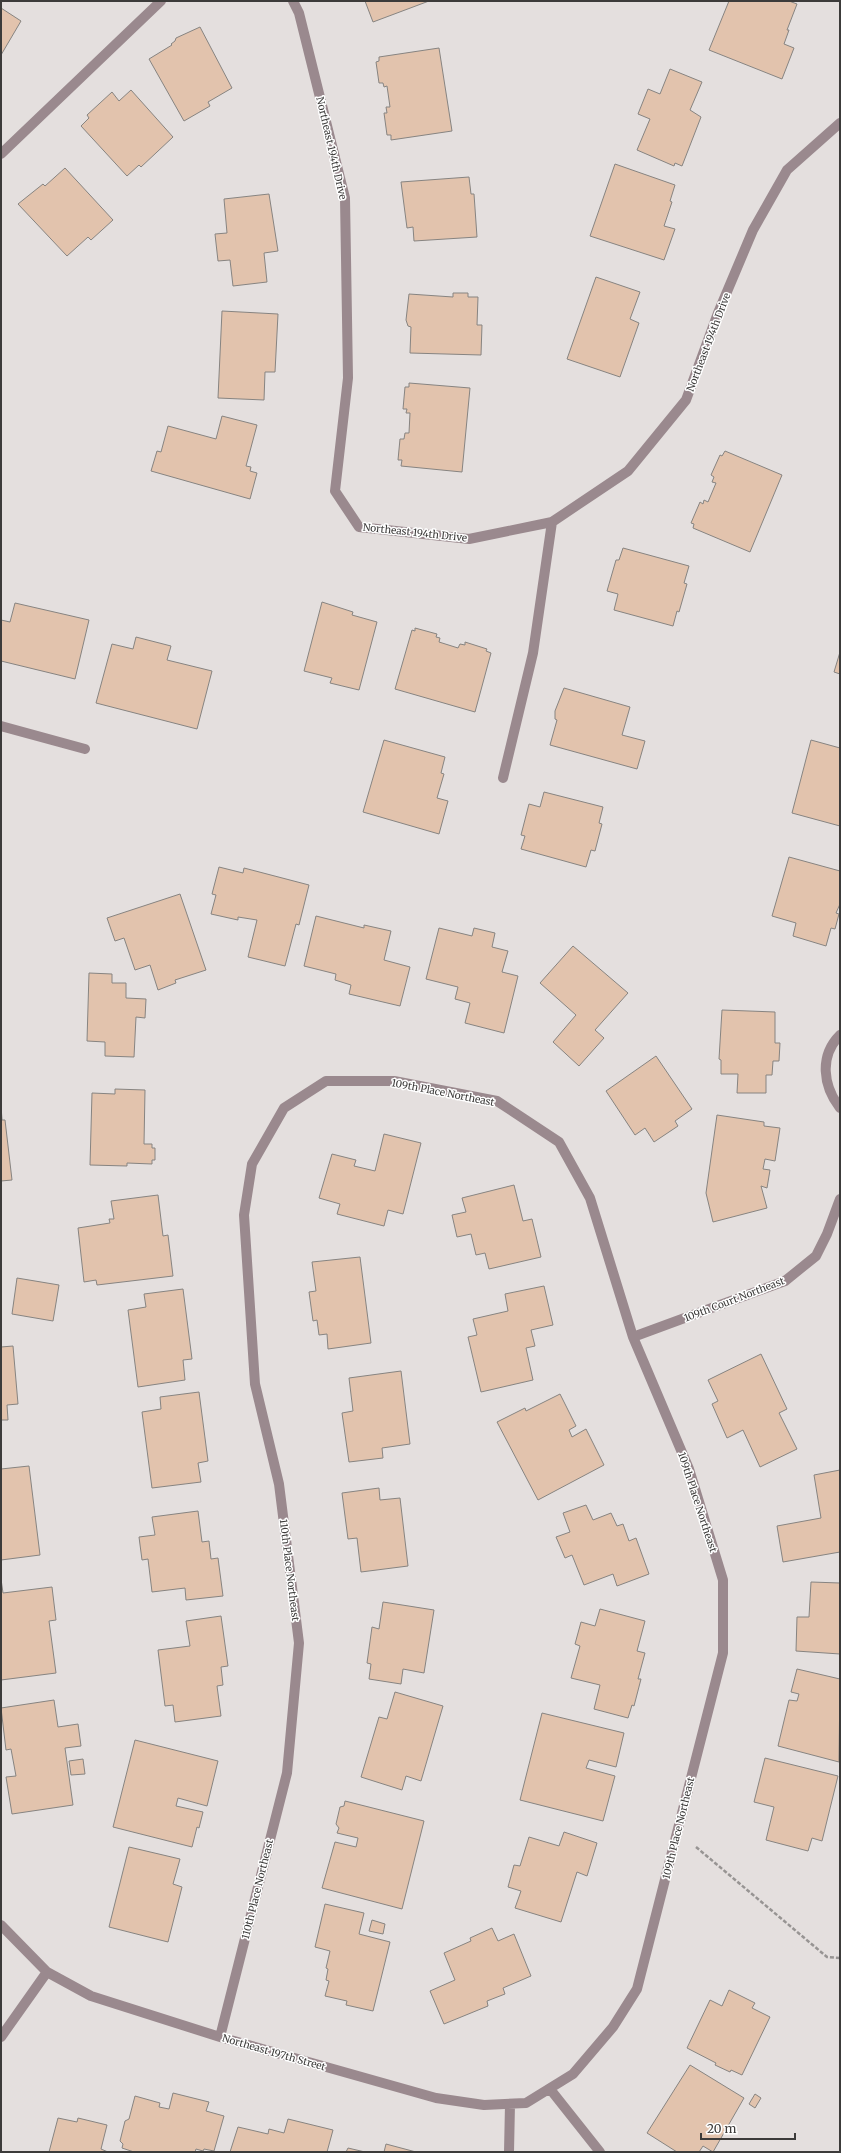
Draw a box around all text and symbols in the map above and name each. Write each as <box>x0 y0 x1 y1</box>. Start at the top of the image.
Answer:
street label: Northeast 194th Drive <box>313 96 350 201</box>
street label: Northeast 194th Drive <box>684 291 733 393</box>
street label: Northeast 194th Drive <box>362 521 468 544</box>
street label: 109th Place Northeast <box>390 1076 496 1109</box>
street label: 109th Court Northeast <box>682 1274 786 1325</box>
street label: 109th Place Northeast <box>675 1450 720 1554</box>
street label: 110th Place Northeast <box>277 1518 302 1622</box>
street label: 109th Place Northeast <box>660 1776 697 1880</box>
street label: 110th Place Northeast <box>239 1838 276 1941</box>
street label: Northeast 197th Street <box>221 2031 327 2074</box>
scale bar <box>701 2115 795 2141</box>
text: 20 m <box>707 2121 736 2136</box>

